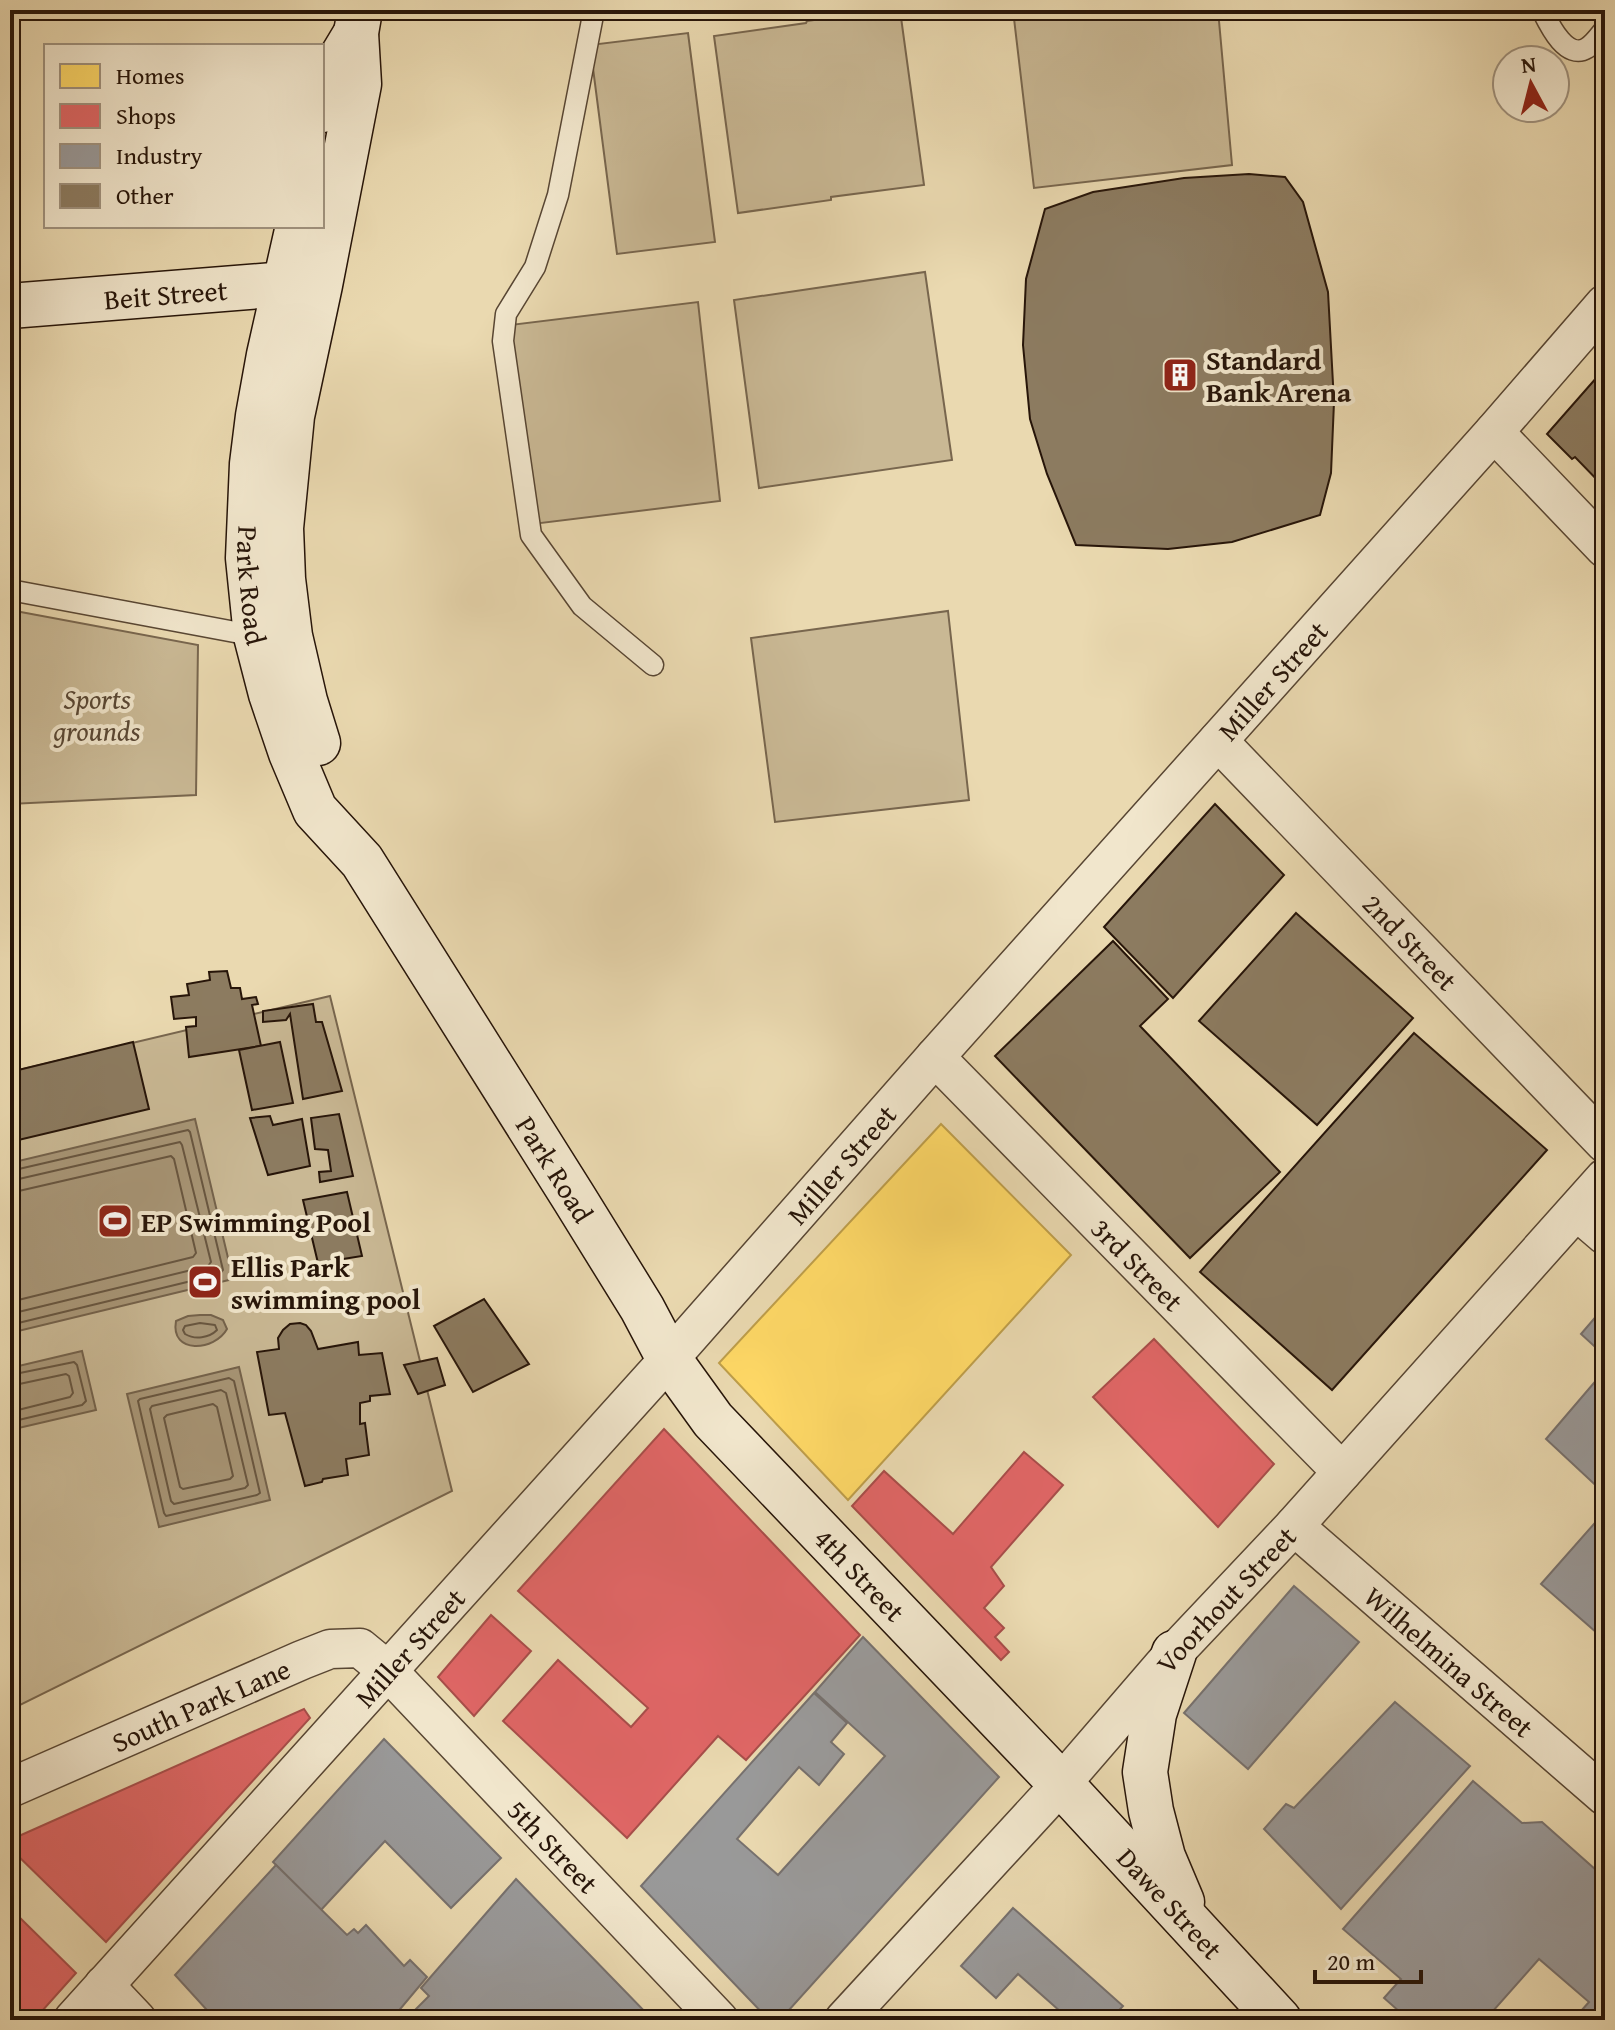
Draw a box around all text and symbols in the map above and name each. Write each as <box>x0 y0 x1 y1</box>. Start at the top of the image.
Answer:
legend <box>44 44 324 228</box>
north arrow <box>1491 44 1571 124</box>
text: N <box>1519 47 1538 81</box>
text: Homes <box>116 58 185 93</box>
text: Shops <box>116 98 176 133</box>
text: Industry <box>116 138 203 173</box>
text: Other <box>116 178 174 213</box>
street label: Beit Street <box>102 268 229 319</box>
place label: Standard Bank Arena <box>1206 339 1352 412</box>
building icon: Standard Bank Arena <box>1161 356 1199 394</box>
street label: Park Road <box>227 525 278 649</box>
street label: Miller Street <box>1207 611 1337 749</box>
park label: Sports grounds <box>53 678 140 751</box>
street label: 2nd Street <box>1354 883 1468 999</box>
street label: Miller Street <box>776 1095 905 1233</box>
street label: Park Road <box>507 1107 605 1230</box>
place label: EP Swimming Pool <box>141 1201 371 1242</box>
sports icon: EP Swimming Pool <box>96 1202 134 1240</box>
street label: 3rd Street <box>1083 1208 1194 1320</box>
place label: Ellis Park swimming pool <box>231 1246 421 1319</box>
sports icon: Ellis Park swimming pool <box>186 1263 224 1301</box>
street label: Voorhout Street <box>1145 1516 1305 1682</box>
street label: 4th Street <box>805 1518 915 1630</box>
street label: Wilhelmina Street <box>1356 1576 1544 1746</box>
street label: Miller Street <box>344 1578 474 1716</box>
street label: South Park Lane <box>105 1647 296 1762</box>
street label: 5th Street <box>499 1790 609 1902</box>
street label: Dawe Street <box>1108 1838 1233 1968</box>
scale bar <box>1315 1934 1421 1984</box>
text: 20 m <box>1327 1944 1375 1979</box>

